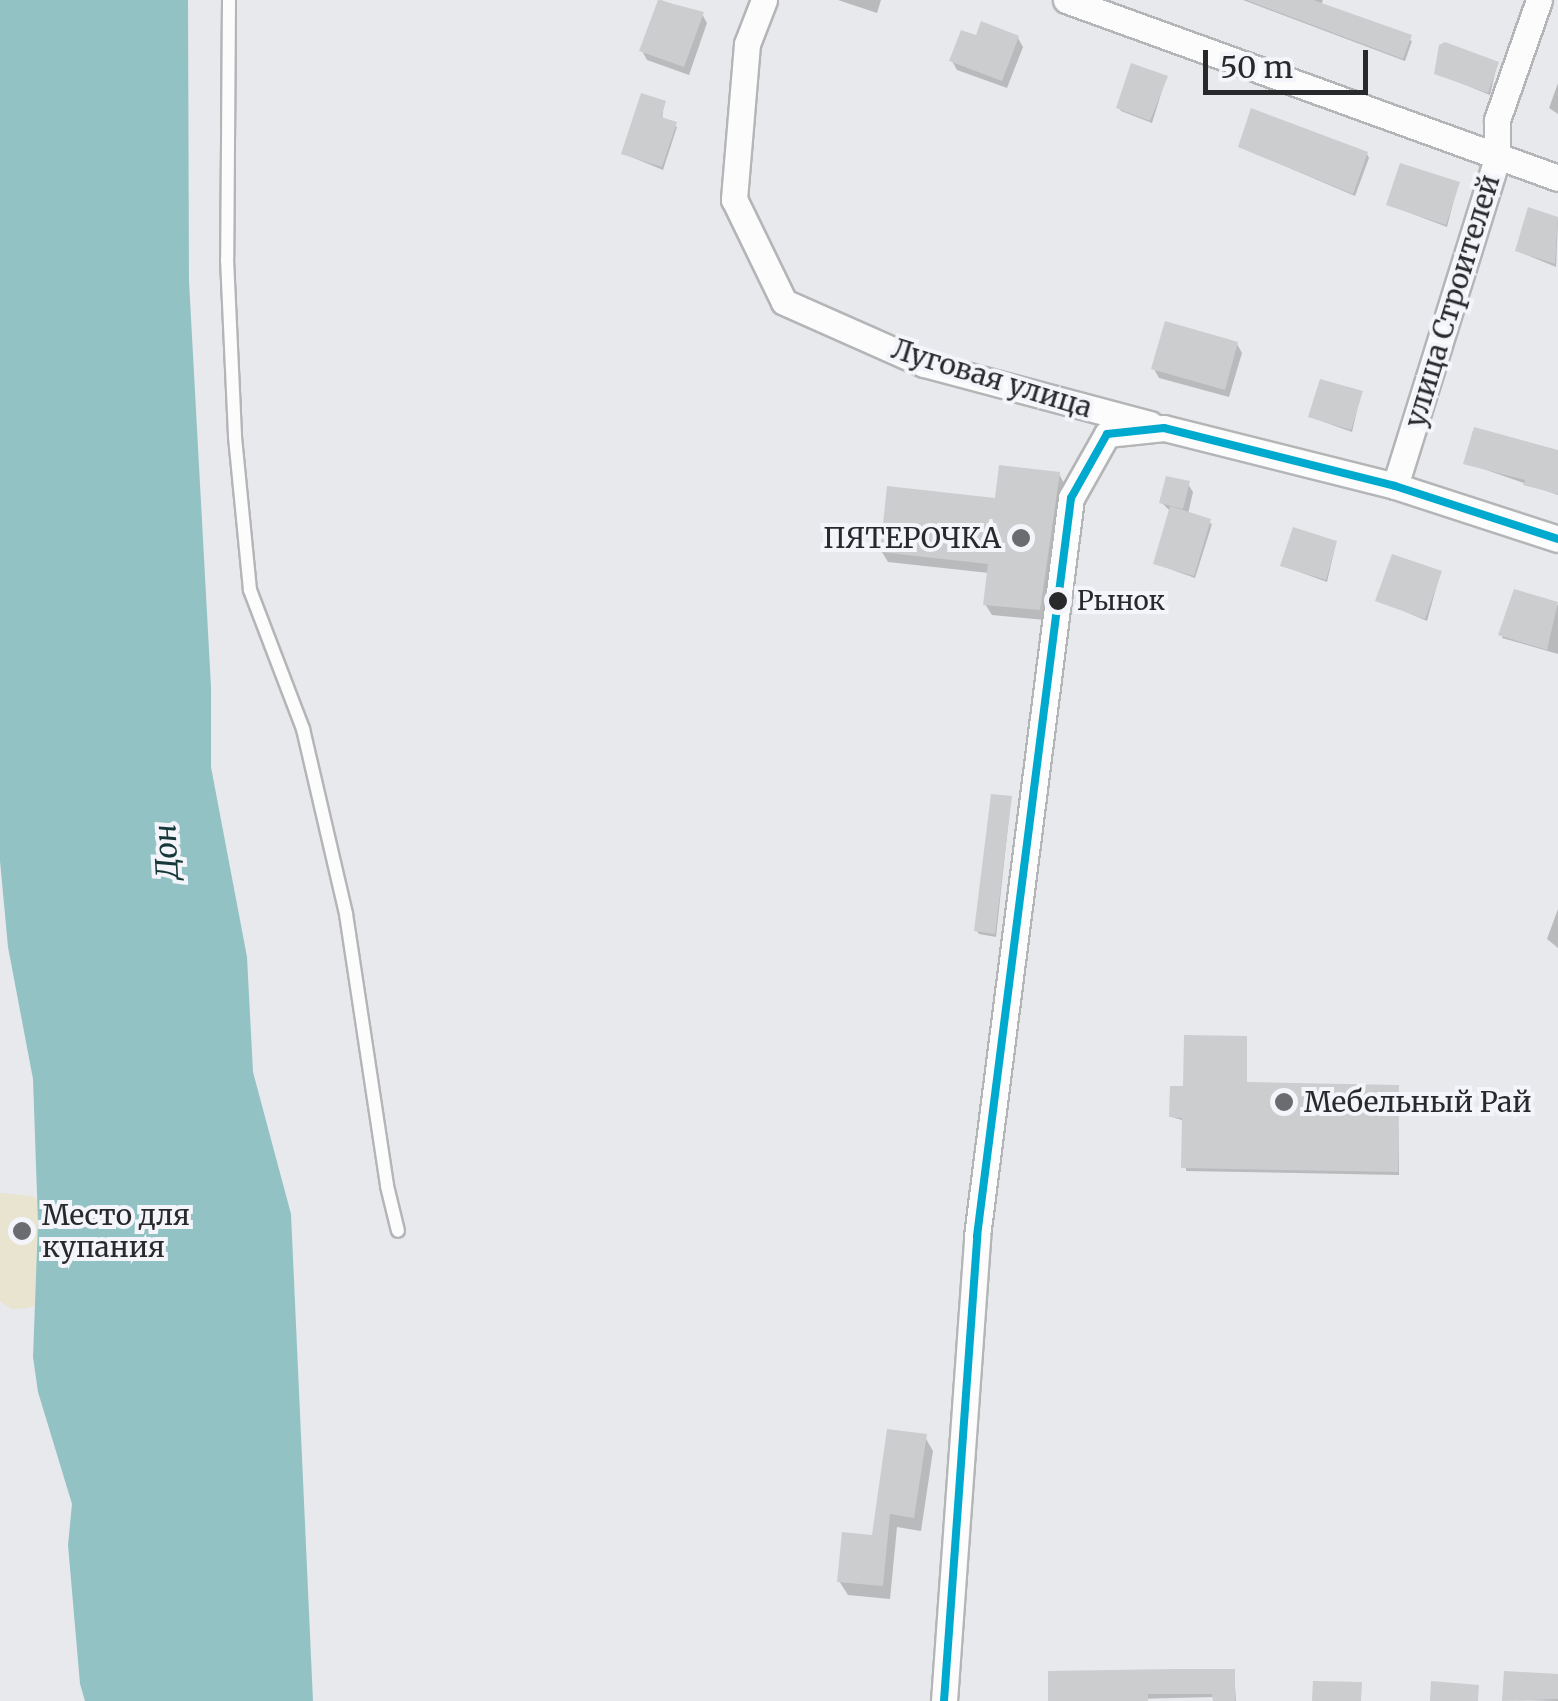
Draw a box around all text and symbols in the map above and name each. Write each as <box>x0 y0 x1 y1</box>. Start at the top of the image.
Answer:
scale bar <box>1208 30 1373 92</box>
text: 50 m <box>1220 48 1293 86</box>
street label: улица Строителей <box>1398 171 1506 431</box>
street label: Луговая улица <box>888 332 1096 424</box>
place label: ПЯТЕРОЧКА <box>823 521 1001 555</box>
marker: ПЯТЕРОЧКА <box>1010 527 1032 549</box>
place label: Рынок <box>1077 585 1165 617</box>
marker: Рынок <box>1048 591 1068 611</box>
water label: Дон <box>147 824 185 880</box>
place label: Мебельный Рай <box>1304 1085 1532 1119</box>
marker: Мебельный Рай <box>1273 1091 1295 1113</box>
place label: Место для купания <box>42 1198 190 1264</box>
marker: Место для купания <box>11 1220 33 1242</box>

